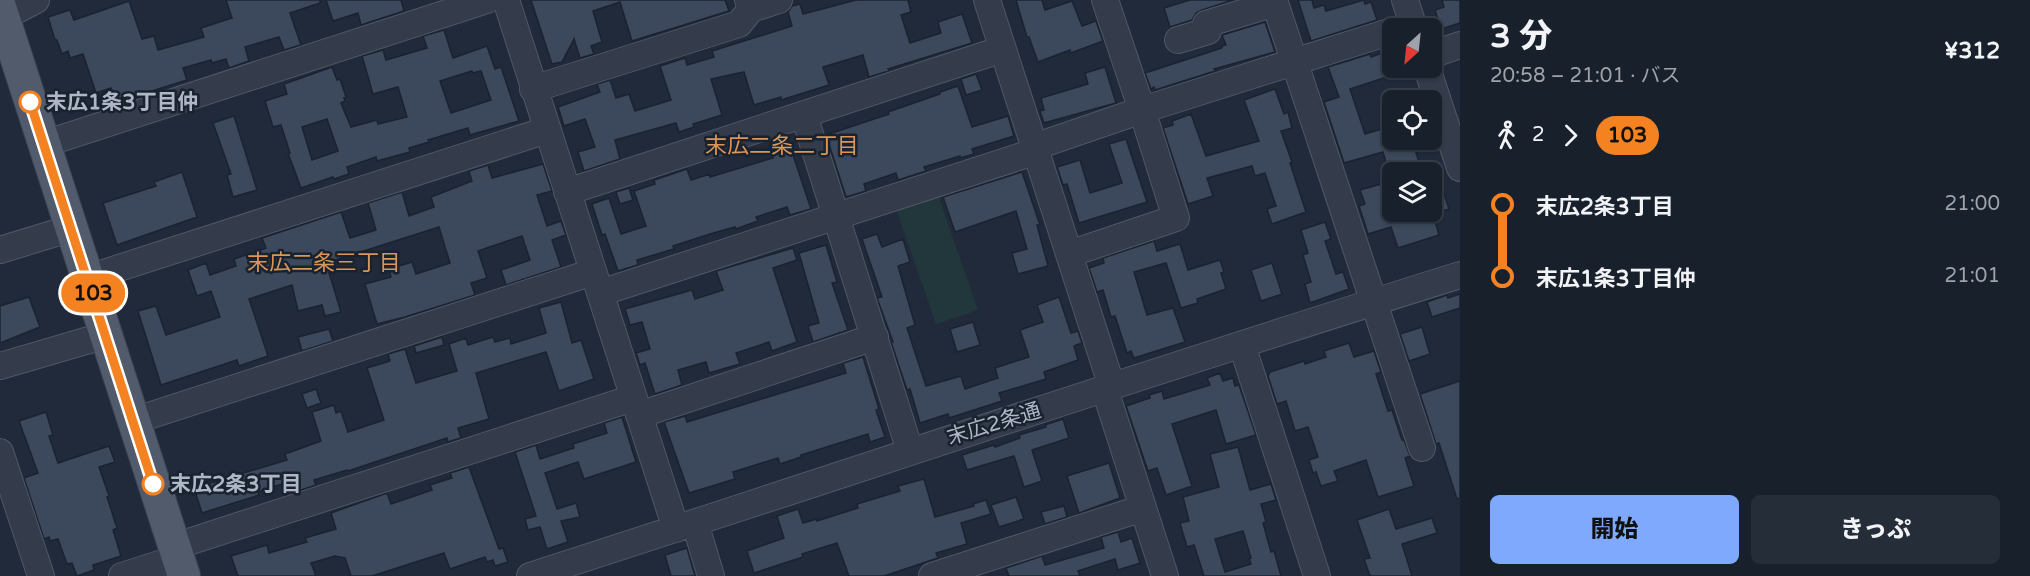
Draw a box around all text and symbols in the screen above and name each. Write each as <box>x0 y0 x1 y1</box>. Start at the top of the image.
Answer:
text: 3 分 <box>1490 17 1552 56</box>
north arrow <box>1382 18 1442 78</box>
map controls <box>1382 18 1442 222</box>
text: ¥312 <box>1944 38 2000 64</box>
text: 20:58 – 21:01 · バス <box>1490 64 1681 88</box>
place label: 末広1条3丁目仲 <box>46 90 198 115</box>
button: locate <box>1382 90 1442 150</box>
marker: 末広1条3丁目仲 <box>19 91 41 113</box>
icon: walk <box>1490 119 1523 152</box>
icon: forward <box>1554 119 1587 152</box>
text: 2 <box>1532 123 1545 147</box>
text: 103 <box>1608 123 1647 148</box>
district label: 末広二条二丁目 <box>705 133 859 159</box>
button: layers <box>1382 162 1442 222</box>
text: 21:00 <box>1945 192 2000 216</box>
text: 末広2条3丁目 <box>1536 194 1674 220</box>
district label: 末広二条三丁目 <box>247 250 401 276</box>
text: 21:01 <box>1945 264 2000 288</box>
text: 末広1条3丁目仲 <box>1536 266 1696 292</box>
line badge: 103 <box>58 274 128 312</box>
text: 103 <box>73 281 113 306</box>
street label: 末広2条通 <box>944 398 1044 450</box>
place label: 末広2条3丁目 <box>170 472 301 497</box>
marker: 末広2条3丁目 <box>142 473 164 495</box>
button: 開始 <box>1490 495 1739 564</box>
button: きっぷ <box>1751 495 2000 564</box>

